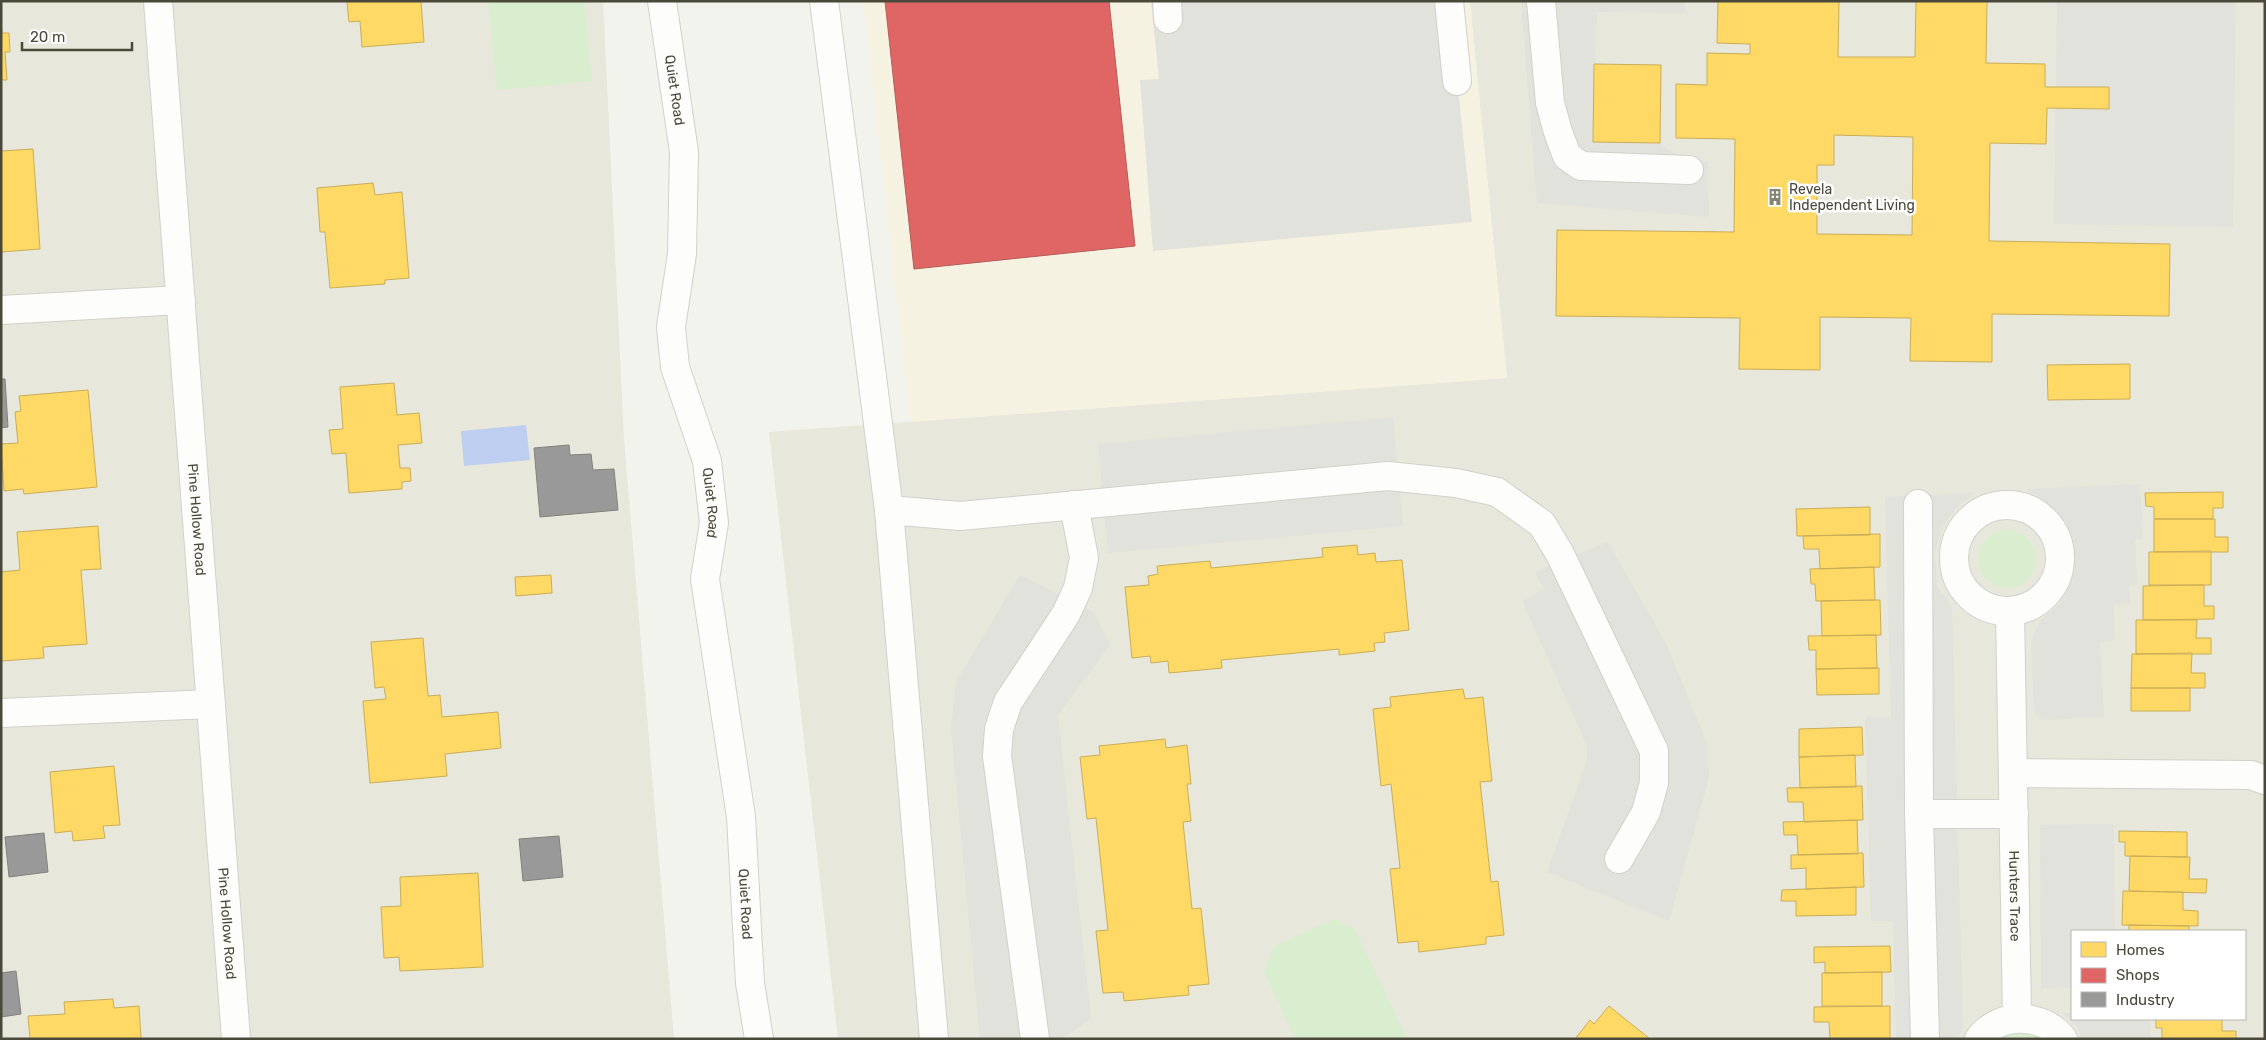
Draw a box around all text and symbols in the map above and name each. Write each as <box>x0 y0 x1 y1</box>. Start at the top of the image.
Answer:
scale bar <box>22 20 132 52</box>
text: 20 m <box>30 28 65 46</box>
street label: Quiet Road <box>661 54 688 127</box>
place label: Revela Independent Living <box>1789 181 1915 214</box>
building icon: Revela Independent Living <box>1765 187 1785 207</box>
street label: Pine Hollow Road <box>184 463 209 576</box>
street label: Quiet Road <box>699 467 722 539</box>
street label: Hunters Trace <box>2005 850 2024 942</box>
street label: Pine Hollow Road <box>214 867 240 980</box>
street label: Quiet Road <box>735 868 756 940</box>
legend <box>2071 930 2246 1020</box>
text: Homes <box>2116 941 2165 959</box>
text: Shops <box>2116 966 2160 984</box>
text: Industry <box>2116 991 2175 1009</box>

